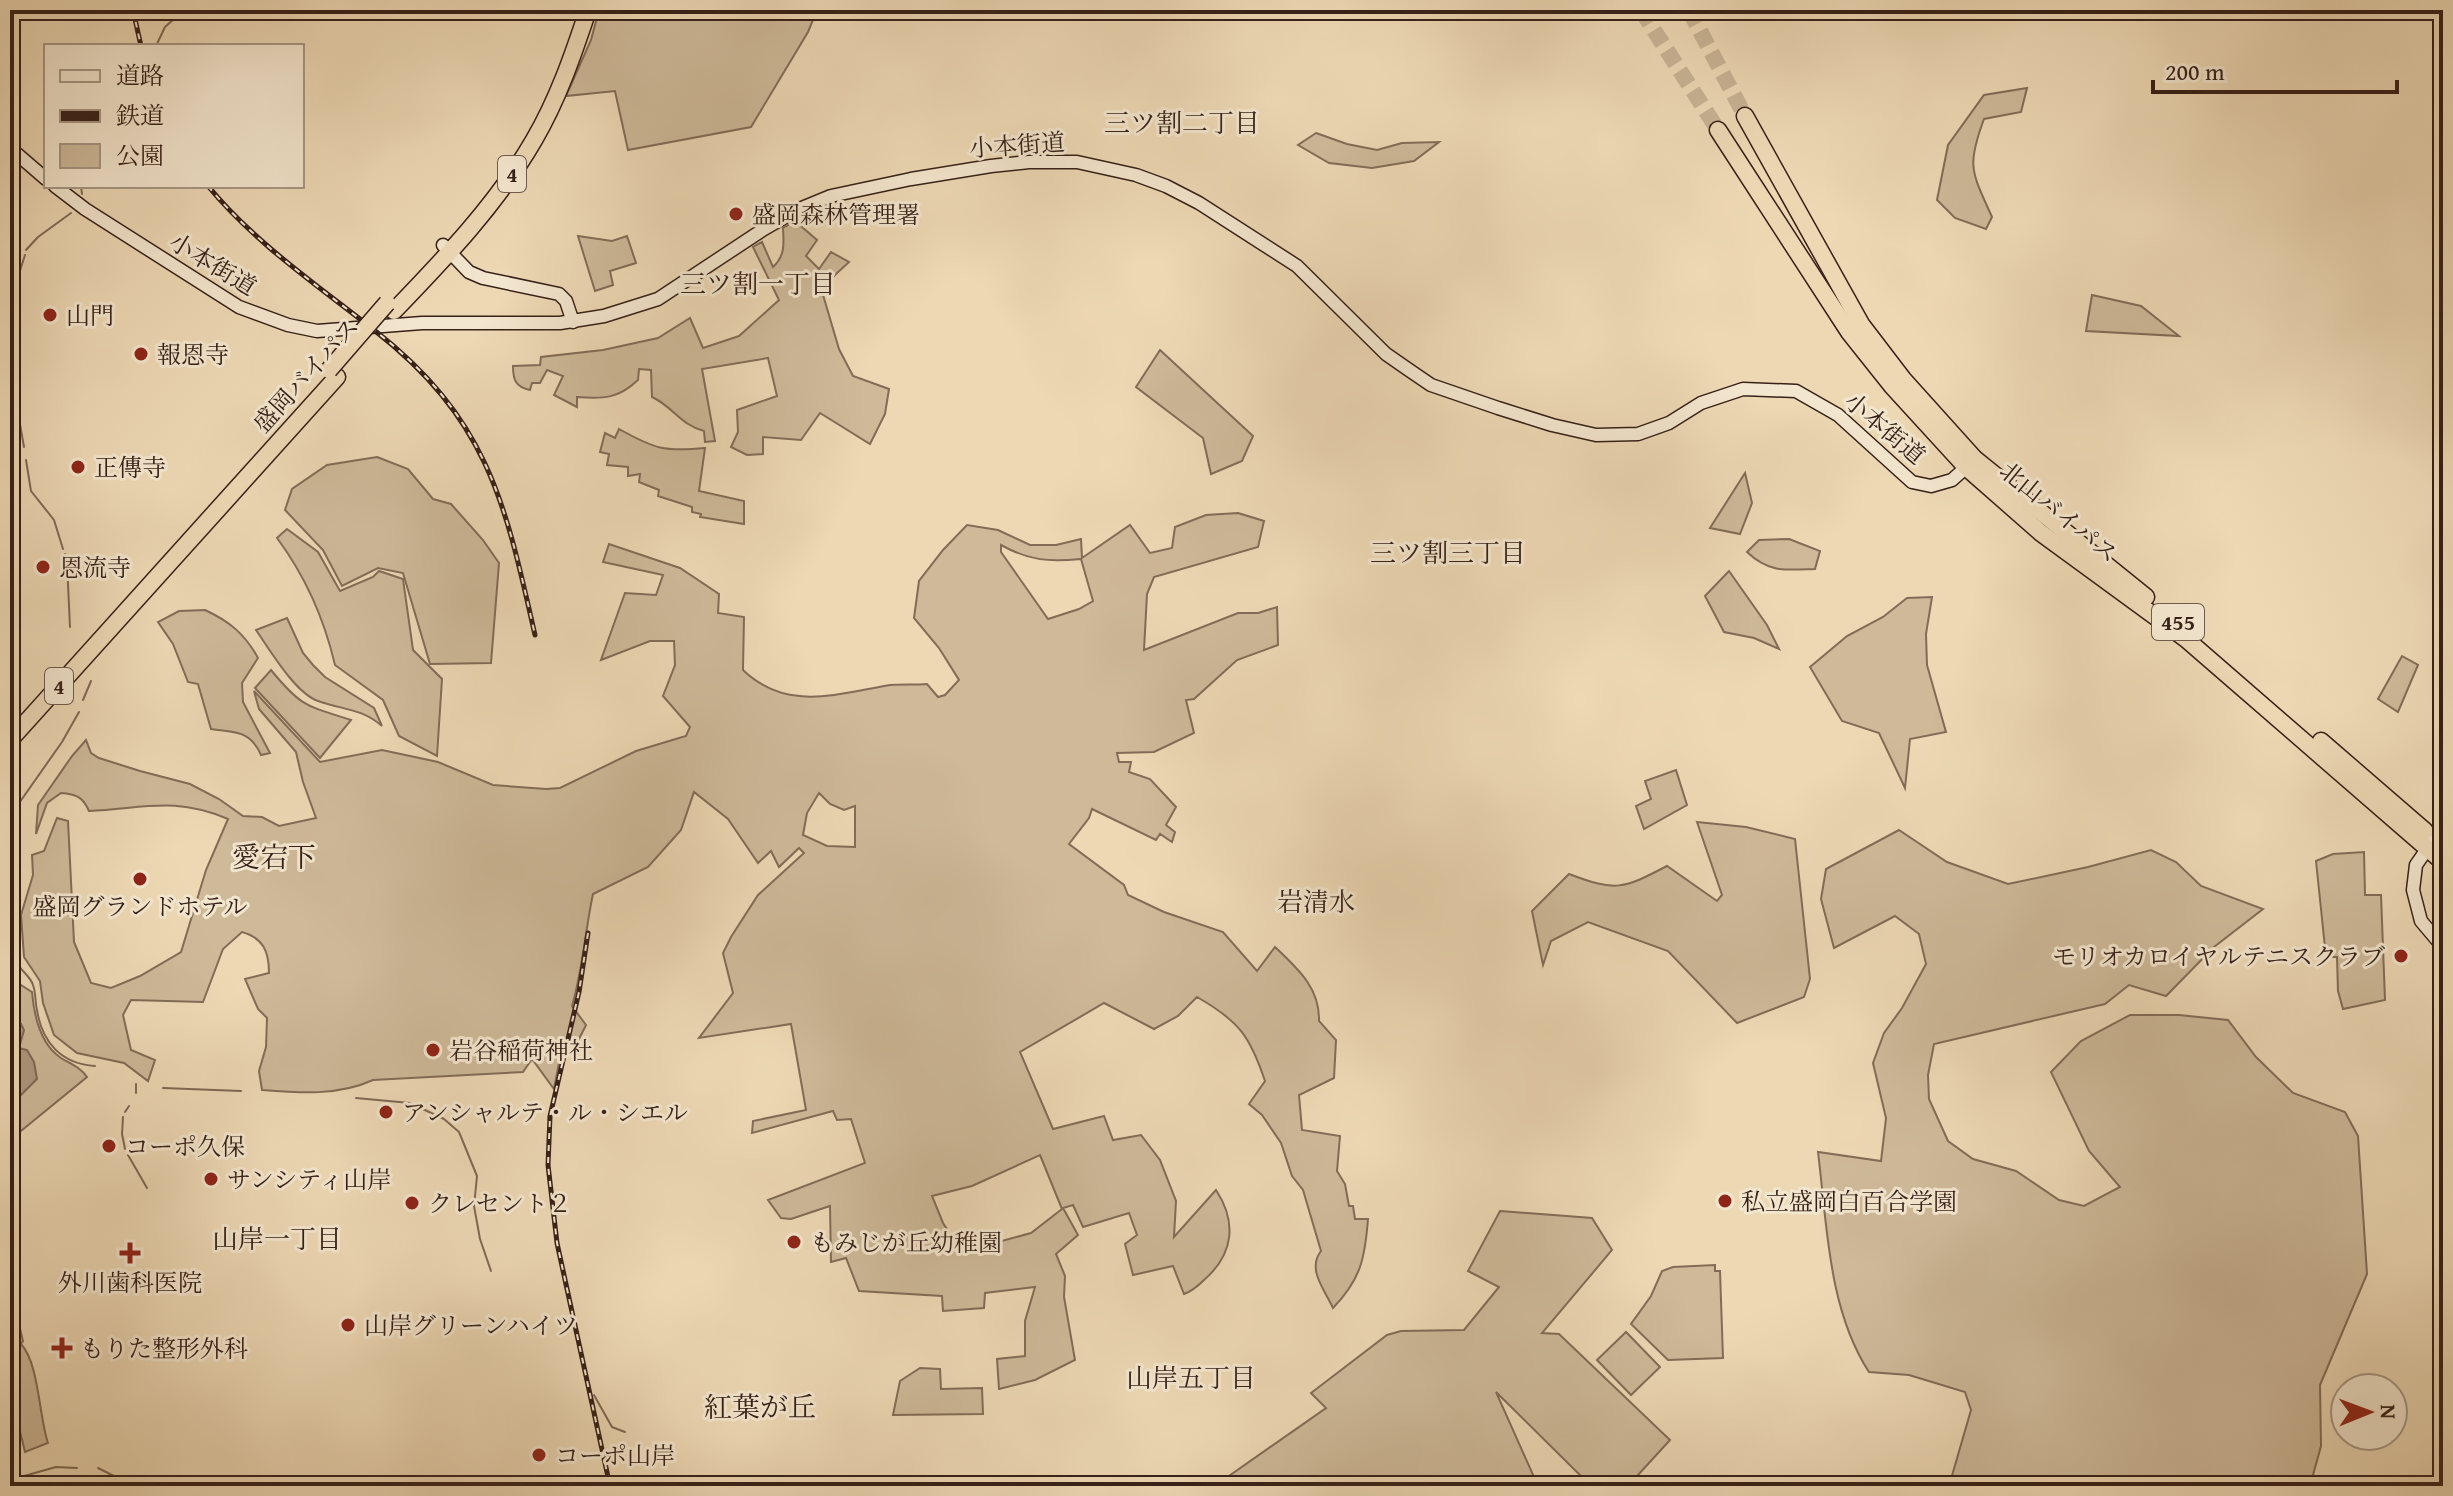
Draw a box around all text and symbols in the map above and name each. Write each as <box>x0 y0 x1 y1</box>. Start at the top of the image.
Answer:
legend <box>44 44 304 188</box>
scale bar <box>2153 44 2397 94</box>
text: 200 m <box>2165 54 2225 89</box>
text: 道路 <box>116 58 164 93</box>
text: 鉄道 <box>116 98 164 133</box>
district label: 三ツ割二丁目 <box>1104 103 1260 142</box>
street label: 小本街道 <box>968 124 1066 166</box>
text: 公園 <box>116 138 164 173</box>
road number: 4 <box>498 156 526 192</box>
place label: 盛岡森林管理署 <box>752 197 920 232</box>
marker: 盛岡森林管理署 <box>727 205 745 223</box>
street label: 小本街道 <box>163 224 263 304</box>
district label: 三ツ割一丁目 <box>680 264 836 303</box>
place label: 山門 <box>66 298 114 333</box>
marker: 山門 <box>41 306 59 324</box>
street label: 盛岡バイパス <box>245 310 367 440</box>
place label: 報恩寺 <box>157 337 229 372</box>
marker: 報恩寺 <box>132 345 150 363</box>
street label: 小本街道 <box>1837 384 1933 472</box>
place label: 正傳寺 <box>94 450 166 485</box>
street label: 北山バイパス <box>1992 453 2126 571</box>
marker: 正傳寺 <box>69 458 87 476</box>
district label: 三ツ割三丁目 <box>1370 533 1526 572</box>
place label: 恩流寺 <box>59 550 131 585</box>
marker: 恩流寺 <box>34 558 52 576</box>
road number: 455 <box>2152 604 2204 640</box>
road number: 4 <box>45 668 73 704</box>
district label: 愛宕下 <box>232 836 316 877</box>
marker: 盛岡グランドホテル <box>131 870 149 888</box>
district label: 岩清水 <box>1277 882 1355 921</box>
place label: 盛岡グランドホテル <box>33 889 247 924</box>
place label: モリオカロイヤルテニスクラブ <box>2052 939 2385 974</box>
marker: モリオカロイヤルテニスクラブ <box>2392 947 2410 965</box>
place label: 岩谷稲荷神社 <box>449 1033 593 1068</box>
marker: 岩谷稲荷神社 <box>424 1041 442 1059</box>
place label: アンシャルテ・ル・シエル <box>402 1095 688 1130</box>
marker: アンシャルテ・ル・シエル <box>377 1103 395 1121</box>
place label: コーポ久保 <box>125 1129 245 1164</box>
marker: コーポ久保 <box>100 1137 118 1155</box>
place label: サンシティ山岸 <box>227 1162 391 1197</box>
marker: サンシティ山岸 <box>202 1170 220 1188</box>
place label: 私立盛岡白百合学園 <box>1741 1184 1957 1219</box>
place label: クレセント２ <box>428 1186 572 1221</box>
marker: 私立盛岡白百合学園 <box>1716 1192 1734 1210</box>
marker: クレセント２ <box>403 1194 421 1212</box>
district label: 山岸一丁目 <box>212 1219 342 1258</box>
place label: もみじが丘幼稚園 <box>810 1225 1002 1260</box>
marker: もみじが丘幼稚園 <box>785 1233 803 1251</box>
marker: 外川歯科医院 <box>119 1242 141 1264</box>
place label: 外川歯科医院 <box>58 1265 202 1300</box>
place label: 山岸グリーンハイツ <box>364 1308 578 1343</box>
marker: 山岸グリーンハイツ <box>339 1316 357 1334</box>
place label: もりた整形外科 <box>80 1331 248 1366</box>
marker: もりた整形外科 <box>51 1337 73 1359</box>
district label: 山岸五丁目 <box>1126 1358 1256 1397</box>
north arrow <box>2329 1372 2409 1452</box>
district label: 紅葉が丘 <box>704 1386 816 1427</box>
text: N <box>2373 1404 2405 1420</box>
place label: コーポ山岸 <box>555 1438 675 1473</box>
marker: コーポ山岸 <box>530 1446 548 1464</box>

